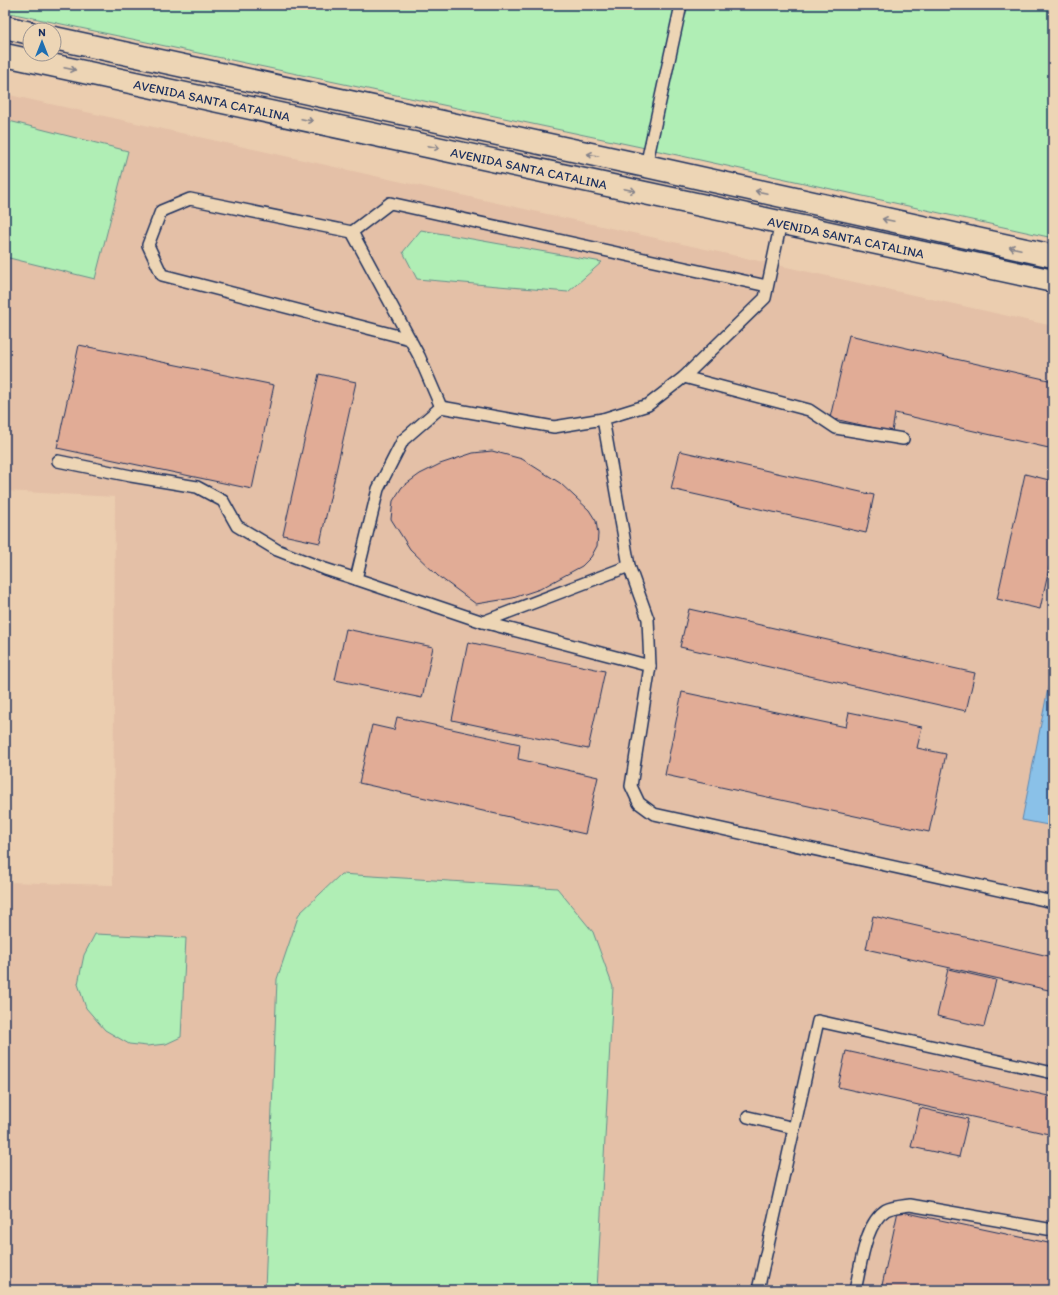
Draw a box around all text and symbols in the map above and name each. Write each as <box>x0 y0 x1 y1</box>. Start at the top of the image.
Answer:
north arrow <box>22 22 62 62</box>
text: N <box>38 26 46 39</box>
one-way arrow <box>64 65 77 73</box>
street label: AVENIDA SANTA CATALINA <box>132 77 292 125</box>
one-way arrow <box>300 116 313 124</box>
one-way arrow <box>427 144 440 152</box>
street label: AVENIDA SANTA CATALINA <box>449 145 609 193</box>
one-way arrow <box>587 150 600 158</box>
one-way arrow <box>623 186 636 194</box>
one-way arrow <box>755 187 768 195</box>
street label: AVENIDA SANTA CATALINA <box>766 214 926 262</box>
one-way arrow <box>882 215 895 223</box>
one-way arrow <box>1009 243 1022 251</box>

